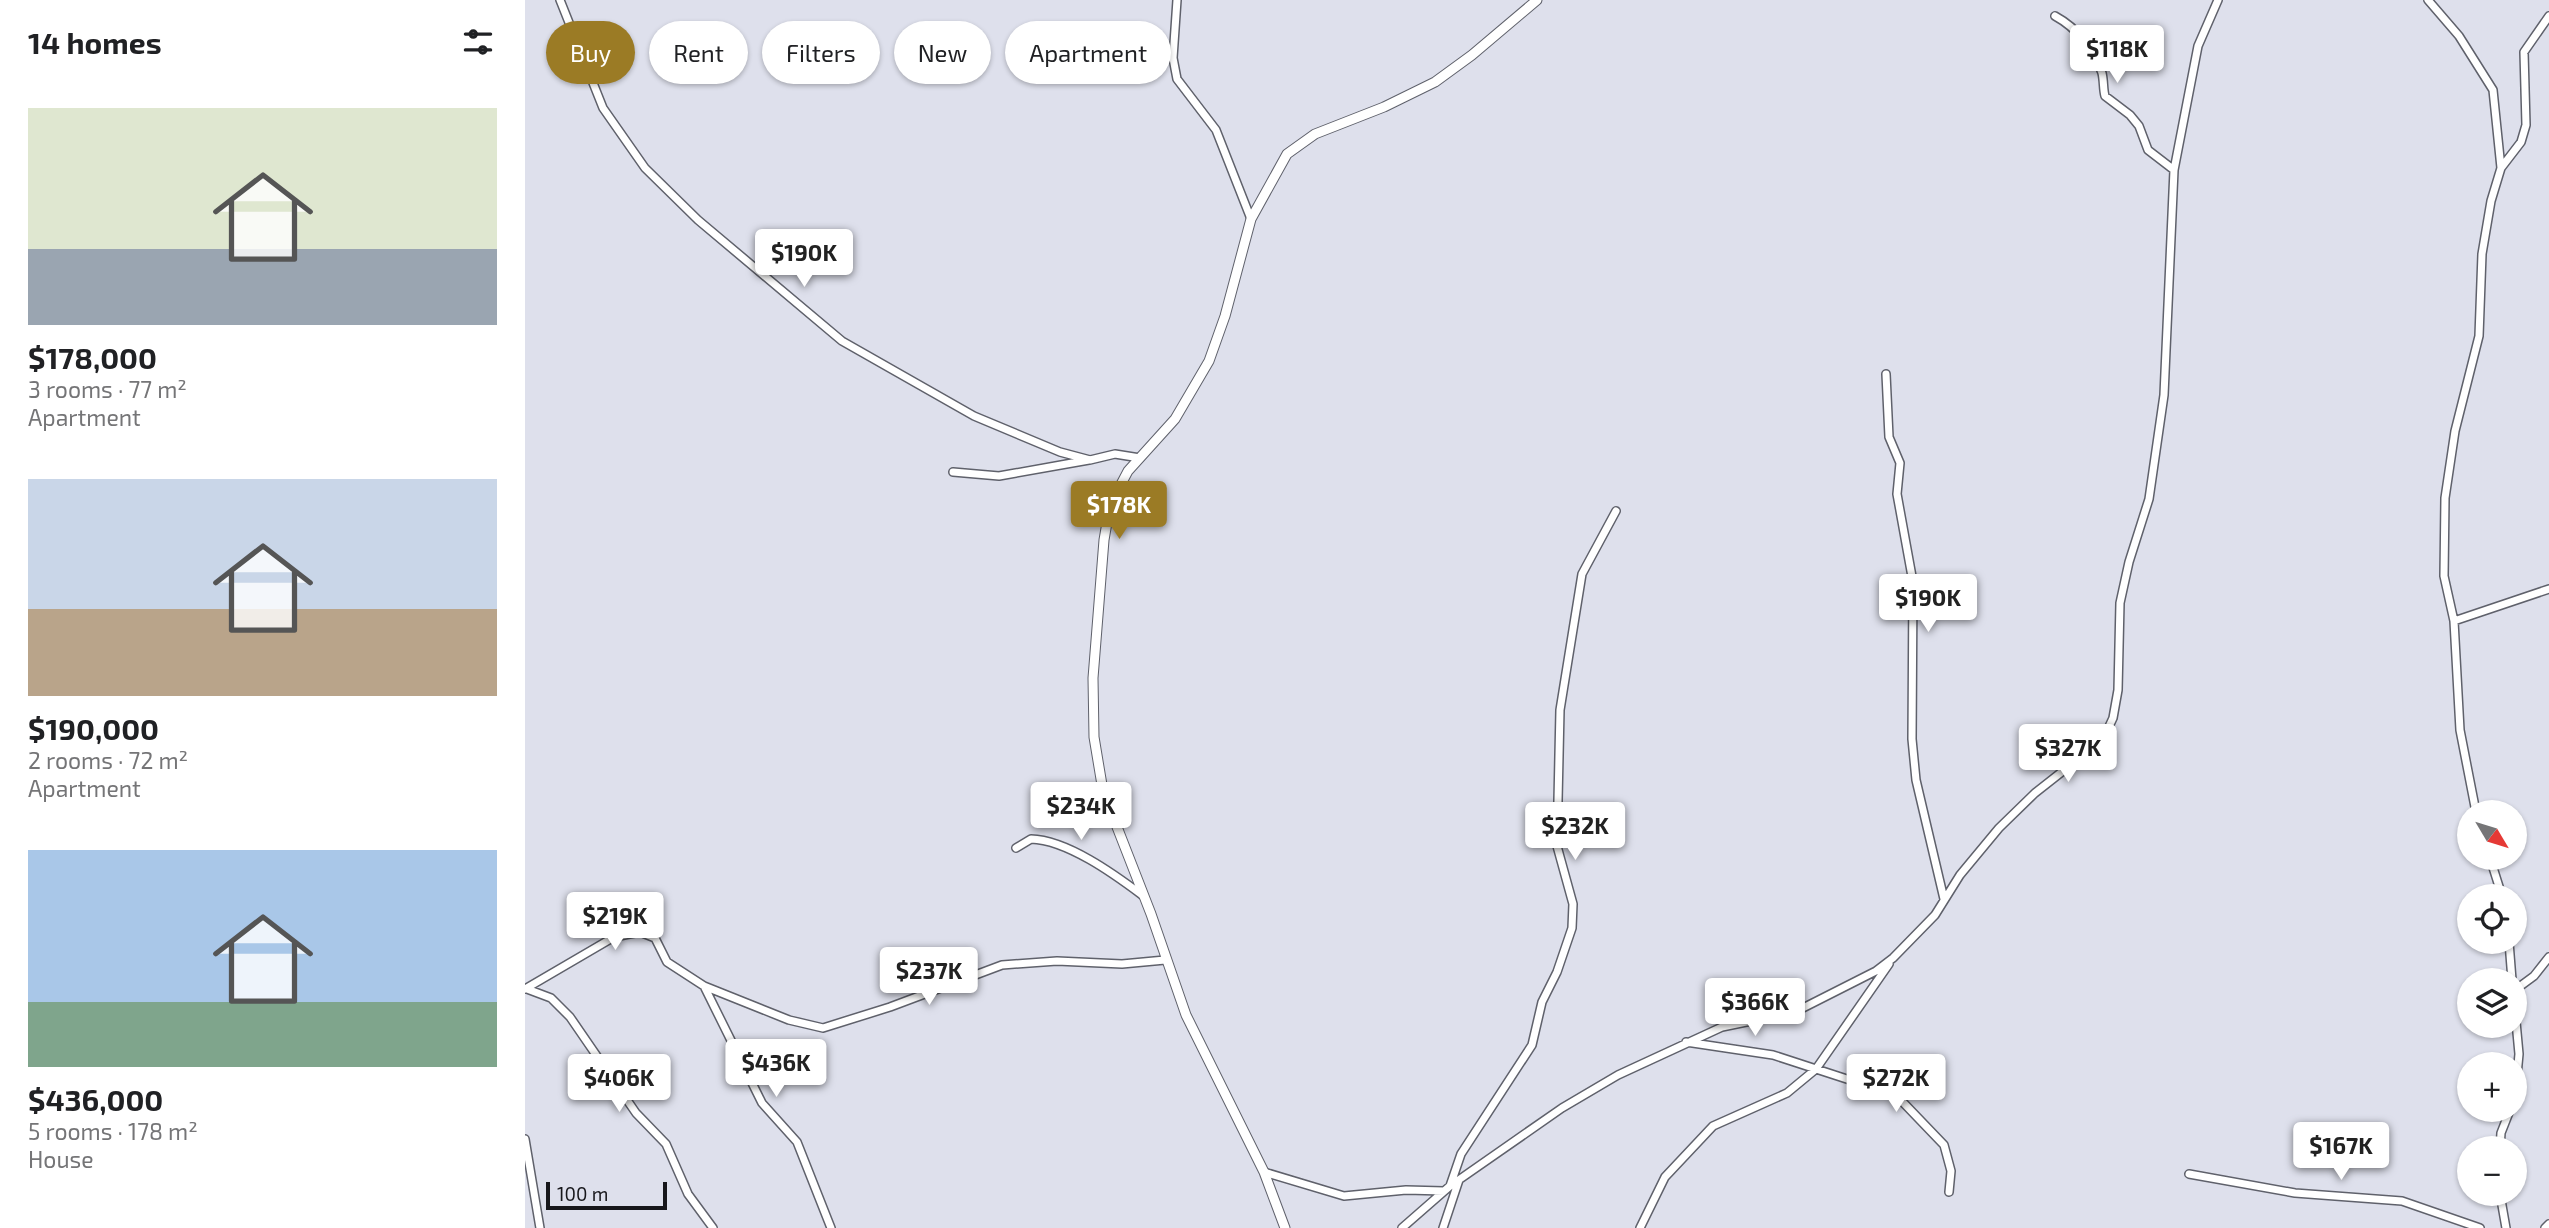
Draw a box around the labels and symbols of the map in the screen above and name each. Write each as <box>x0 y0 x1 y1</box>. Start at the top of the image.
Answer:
pin: $118K <box>2068 25 2166 85</box>
pin: $190K <box>755 230 853 289</box>
pin: $178K <box>1070 482 1168 541</box>
pin: $190K <box>1879 574 1977 634</box>
pin: $327K <box>2019 724 2117 784</box>
pin: $234K <box>1032 782 1130 842</box>
north arrow <box>2457 800 2527 870</box>
pin: $232K <box>1526 802 1624 862</box>
pin: $219K <box>566 892 664 952</box>
pin: $237K <box>880 948 978 1007</box>
pin: $366K <box>1706 978 1804 1038</box>
pin: $436K <box>727 1040 825 1099</box>
pin: $406K <box>570 1054 668 1114</box>
pin: $272K <box>1847 1054 1945 1114</box>
pin: $167K <box>2292 1122 2390 1182</box>
scale bar <box>546 1179 667 1211</box>

